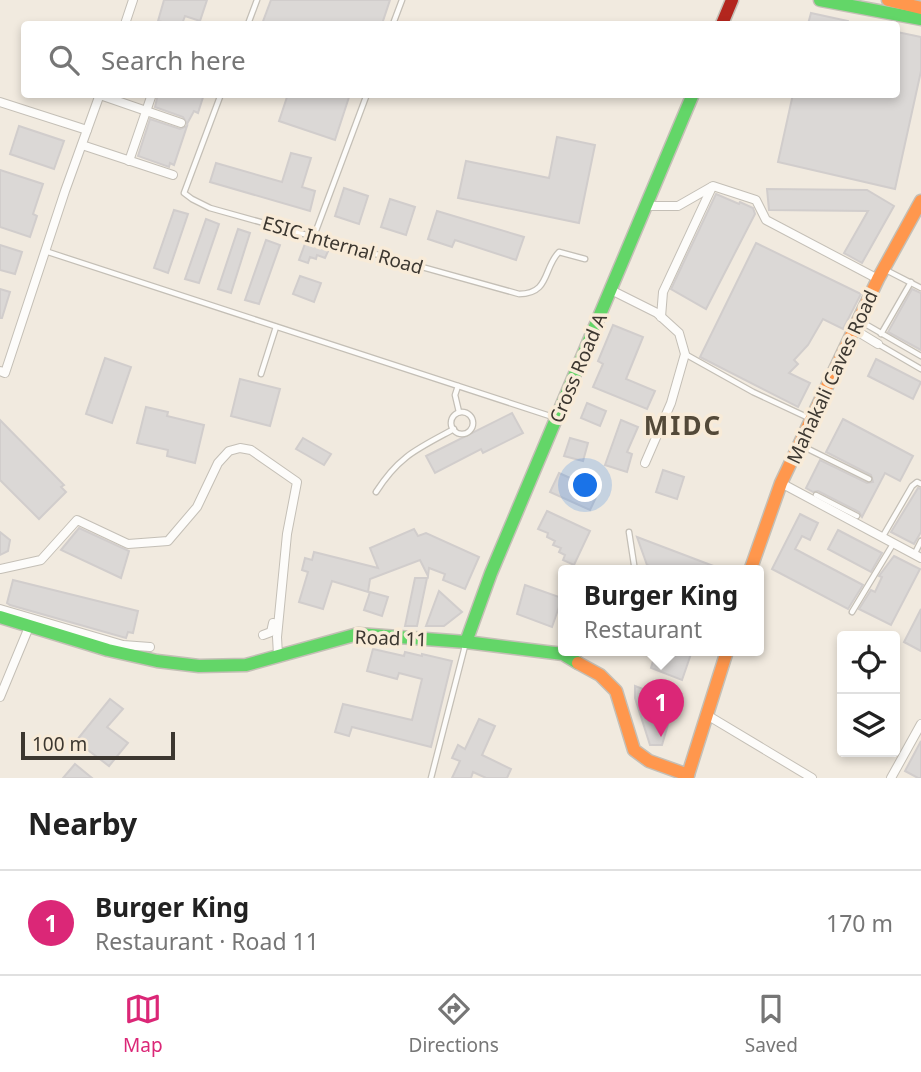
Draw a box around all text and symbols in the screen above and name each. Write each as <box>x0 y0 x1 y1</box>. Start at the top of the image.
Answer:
search box <box>21 21 900 98</box>
icon: search <box>45 41 83 79</box>
text: Search here <box>101 42 246 78</box>
street label: ESIC Internal Road <box>260 210 426 280</box>
street label: Mahakali Caves Road <box>780 286 884 468</box>
street label: Cross Road A <box>543 308 613 427</box>
district label: MIDC <box>644 407 722 443</box>
your location <box>568 468 602 502</box>
popup <box>558 565 764 656</box>
text: Burger King <box>584 577 738 613</box>
text: Restaurant <box>584 613 702 645</box>
street label: Road 11 <box>354 624 428 652</box>
map controls <box>837 631 900 757</box>
button: locate <box>837 631 900 694</box>
pin: 1 <box>638 679 684 737</box>
button: layers <box>837 694 900 757</box>
scale bar <box>21 729 175 761</box>
text: 100 m <box>32 731 87 757</box>
text: Nearby <box>28 803 137 844</box>
text: Burger King <box>95 889 249 925</box>
text: 1 <box>44 907 58 939</box>
text: 170 m <box>826 907 893 939</box>
text: Restaurant · Road 11 <box>95 925 319 957</box>
tab: Map <box>123 990 163 1058</box>
tab: Directions <box>409 990 499 1058</box>
tab: Saved <box>745 990 798 1058</box>

